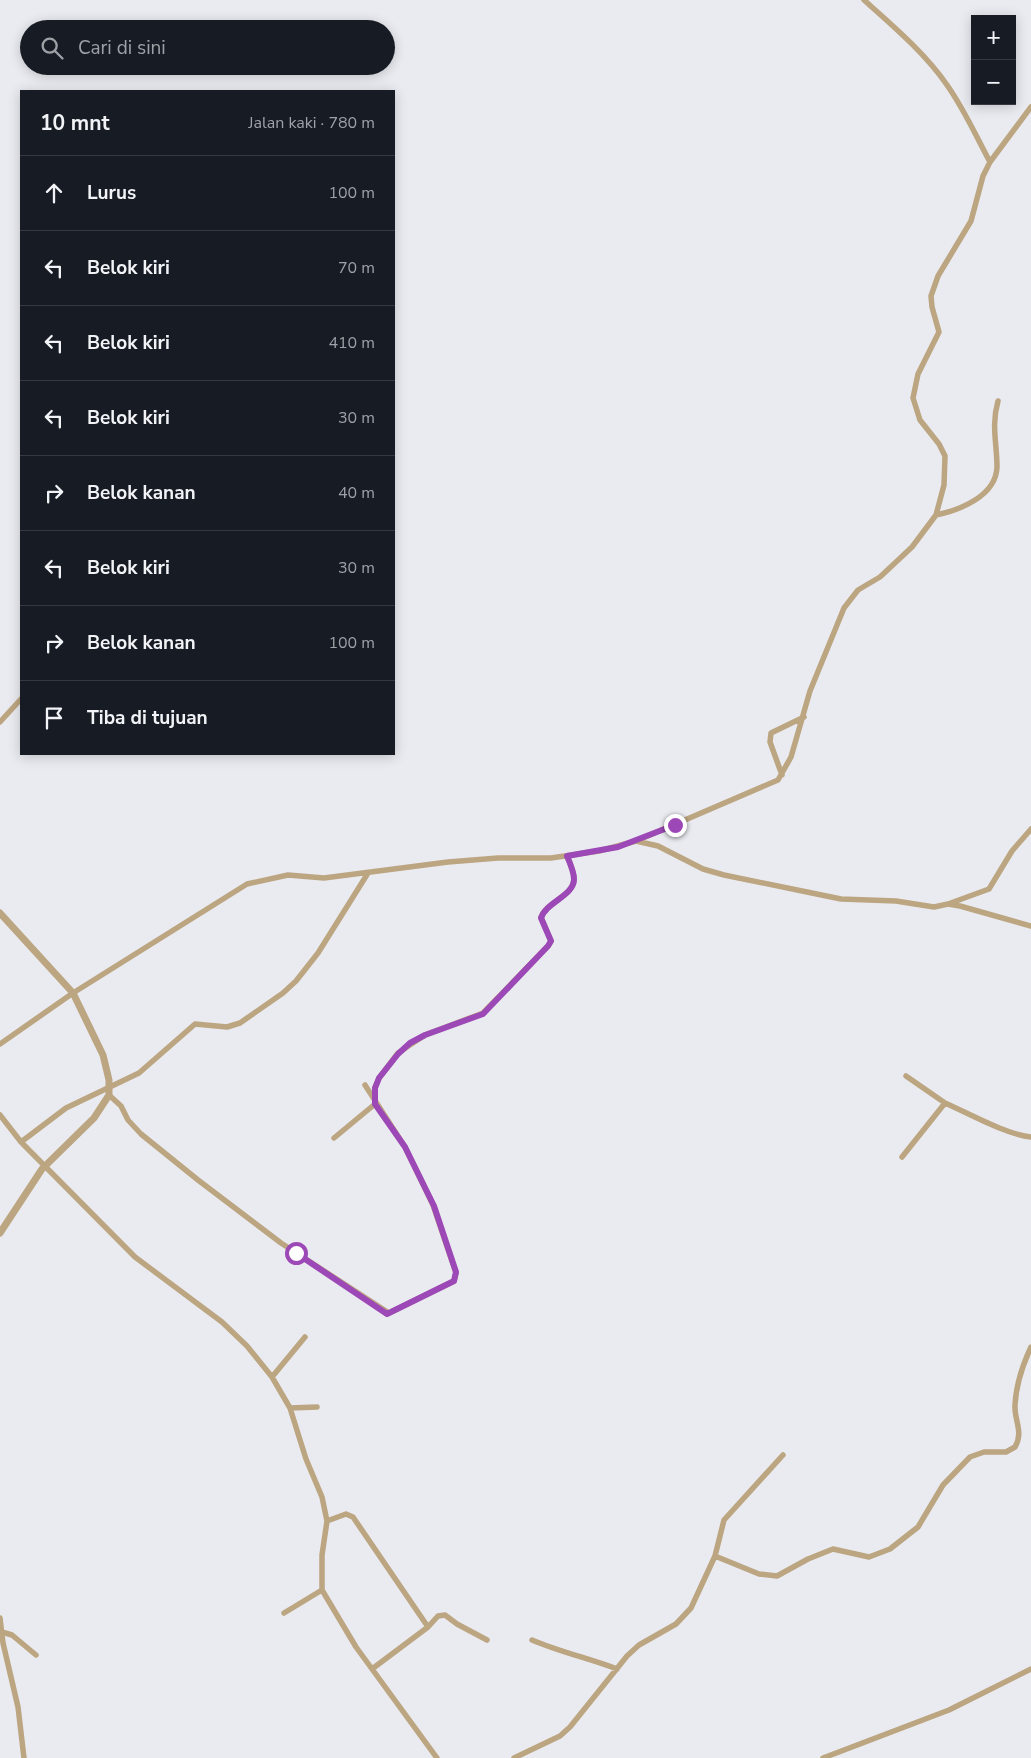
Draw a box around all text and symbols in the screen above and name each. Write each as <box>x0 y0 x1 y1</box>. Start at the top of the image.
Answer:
map controls <box>971 15 1016 105</box>
button: + <box>971 15 1016 60</box>
search box <box>20 20 395 75</box>
icon: search <box>38 34 66 62</box>
text: Cari di sini <box>78 35 166 61</box>
button: − <box>971 60 1016 105</box>
text: 10 mnt <box>40 109 110 137</box>
text: Jalan kaki · 780 m <box>248 112 375 134</box>
icon: ahead <box>40 179 68 207</box>
text: Lurus <box>87 180 136 206</box>
text: 100 m <box>328 182 375 204</box>
icon: left <box>40 254 68 282</box>
text: Belok kiri <box>87 255 170 281</box>
text: 70 m <box>338 257 375 279</box>
icon: left <box>40 329 68 357</box>
text: Belok kiri <box>87 330 170 356</box>
text: 410 m <box>328 332 375 354</box>
icon: left <box>40 404 68 432</box>
text: Belok kiri <box>87 405 170 431</box>
text: 30 m <box>338 407 375 429</box>
icon: right <box>40 479 68 507</box>
text: Belok kanan <box>87 480 196 506</box>
text: 40 m <box>338 482 375 504</box>
icon: left <box>40 554 68 582</box>
text: Belok kiri <box>87 555 170 581</box>
text: 30 m <box>338 557 375 579</box>
icon: right <box>40 629 68 657</box>
text: Belok kanan <box>87 630 196 656</box>
text: 100 m <box>328 632 375 654</box>
icon: arrive <box>40 704 68 732</box>
text: Tiba di tujuan <box>87 705 208 731</box>
route end <box>664 814 687 837</box>
route start <box>285 1242 308 1265</box>

